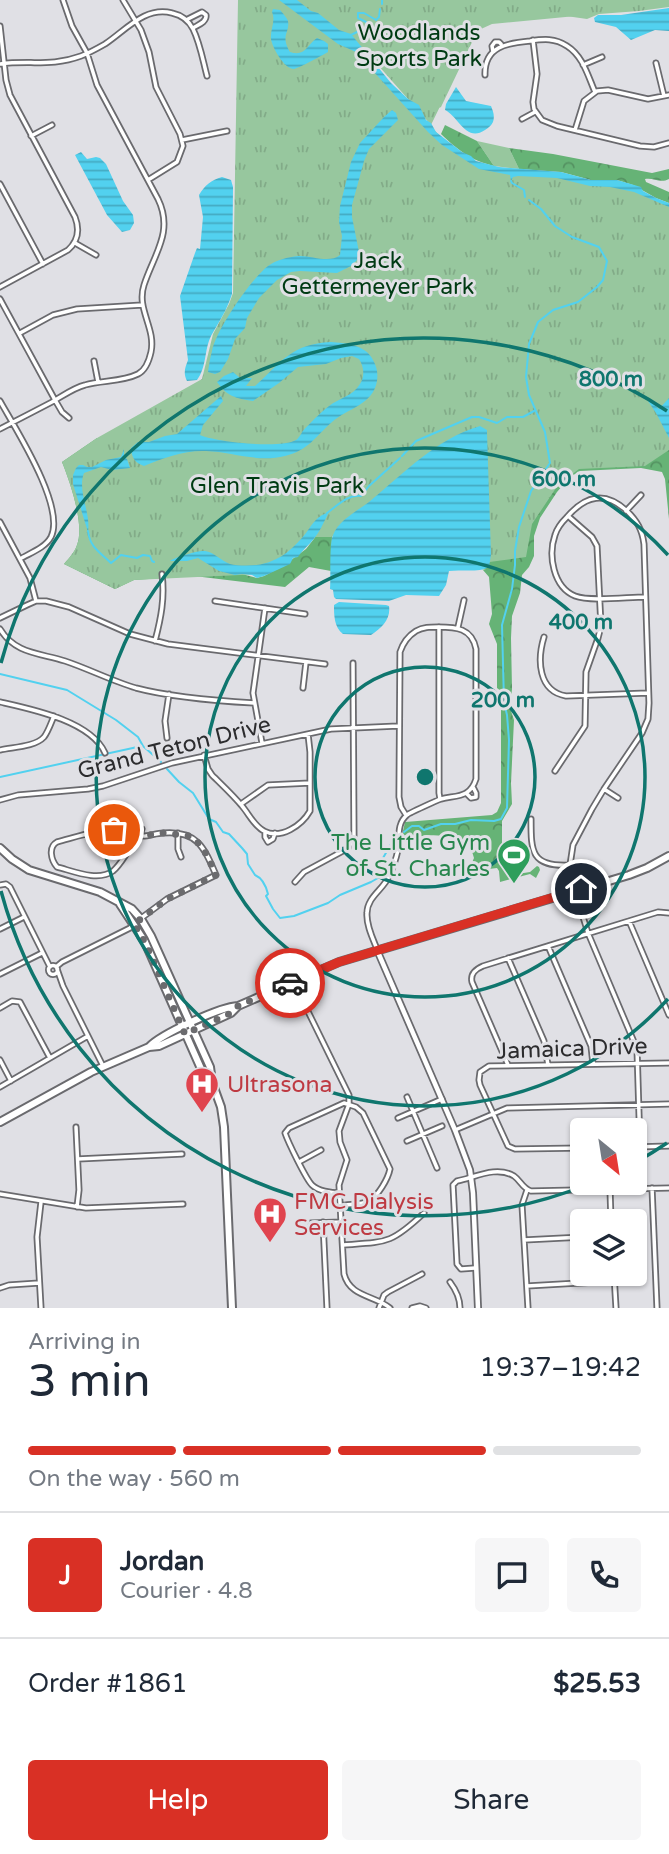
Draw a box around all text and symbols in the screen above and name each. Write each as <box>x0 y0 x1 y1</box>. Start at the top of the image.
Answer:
park label: Woodlands Sports Park <box>356 19 482 73</box>
park label: Jack Gettermeyer Park <box>282 247 474 301</box>
text: 800 m <box>579 367 643 392</box>
text: 600 m <box>532 467 596 492</box>
park label: Glen Travis Park <box>190 472 364 500</box>
text: 400 m <box>549 610 613 635</box>
text: 200 m <box>471 688 535 713</box>
street label: Grand Teton Drive <box>75 710 274 786</box>
centre of rings <box>413 765 437 789</box>
pin <box>84 800 144 860</box>
icon: bag <box>95 811 133 849</box>
place label: The Little Gym of St. Charles <box>331 829 490 883</box>
sports icon: The Little Gym of St. Charles <box>495 836 533 885</box>
pin <box>551 859 611 919</box>
icon: home <box>562 870 600 908</box>
courier <box>255 948 325 1018</box>
icon: car <box>271 964 309 1002</box>
street label: Jamaica Drive <box>496 1032 648 1066</box>
hospital icon: Ultrasona <box>183 1065 221 1114</box>
place label: Ultrasona <box>227 1071 332 1099</box>
north arrow <box>570 1118 648 1195</box>
map controls <box>570 1118 647 1286</box>
place label: FMC Dialysis Services <box>294 1188 434 1242</box>
hospital icon: FMC Dialysis Services <box>251 1195 289 1244</box>
button: layers <box>570 1209 647 1286</box>
text: Arriving in <box>28 1328 141 1356</box>
text: 19:37–19:42 <box>480 1352 641 1383</box>
text: 3 min <box>28 1354 151 1409</box>
text: On the way · 560 m <box>28 1465 240 1493</box>
button: chat <box>475 1538 549 1612</box>
button: phone <box>567 1538 641 1612</box>
text: Jordan <box>120 1546 204 1577</box>
text: J <box>59 1560 71 1591</box>
text: Courier · 4.8 <box>120 1577 253 1605</box>
text: Order #1861 <box>28 1668 188 1699</box>
text: $25.53 <box>553 1668 641 1699</box>
button: Help <box>28 1760 328 1840</box>
button: Share <box>342 1760 641 1840</box>

